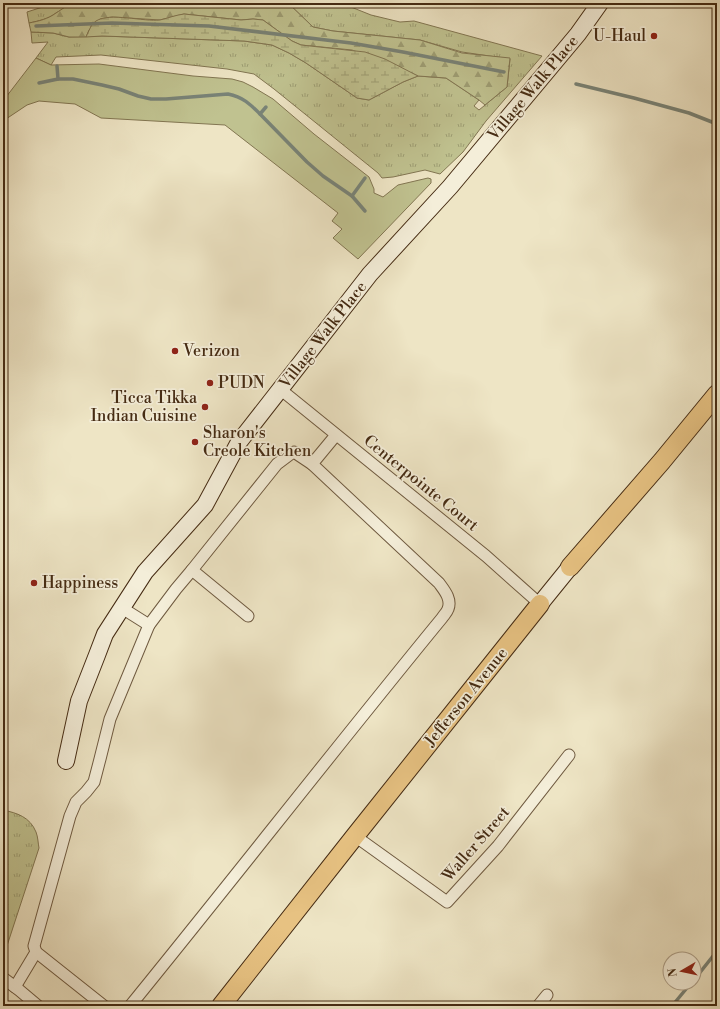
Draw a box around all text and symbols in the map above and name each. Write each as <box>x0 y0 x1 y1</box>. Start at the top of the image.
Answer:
place label: U-Haul <box>593 26 646 46</box>
street label: Village Walk Place <box>483 31 583 145</box>
marker: U-Haul <box>649 31 659 41</box>
street label: Village Walk Place <box>274 277 371 393</box>
place label: Verizon <box>182 341 240 361</box>
marker: Verizon <box>170 346 180 356</box>
place label: PUDN <box>218 373 265 393</box>
marker: PUDN <box>205 378 215 388</box>
place label: Ticca Tikka Indian Cuisine <box>91 388 198 426</box>
marker: Ticca Tikka Indian Cuisine <box>200 402 210 412</box>
place label: Sharon's Creole Kitchen <box>203 423 312 461</box>
street label: Centerpointe Court <box>360 431 483 536</box>
marker: Sharon's Creole Kitchen <box>190 437 200 447</box>
place label: Happiness <box>42 573 118 593</box>
marker: Happiness <box>29 578 39 588</box>
street label: Jefferson Avenue <box>419 643 512 751</box>
street label: Waller Street <box>437 802 514 886</box>
north arrow <box>662 951 702 991</box>
text: N <box>665 967 681 978</box>

